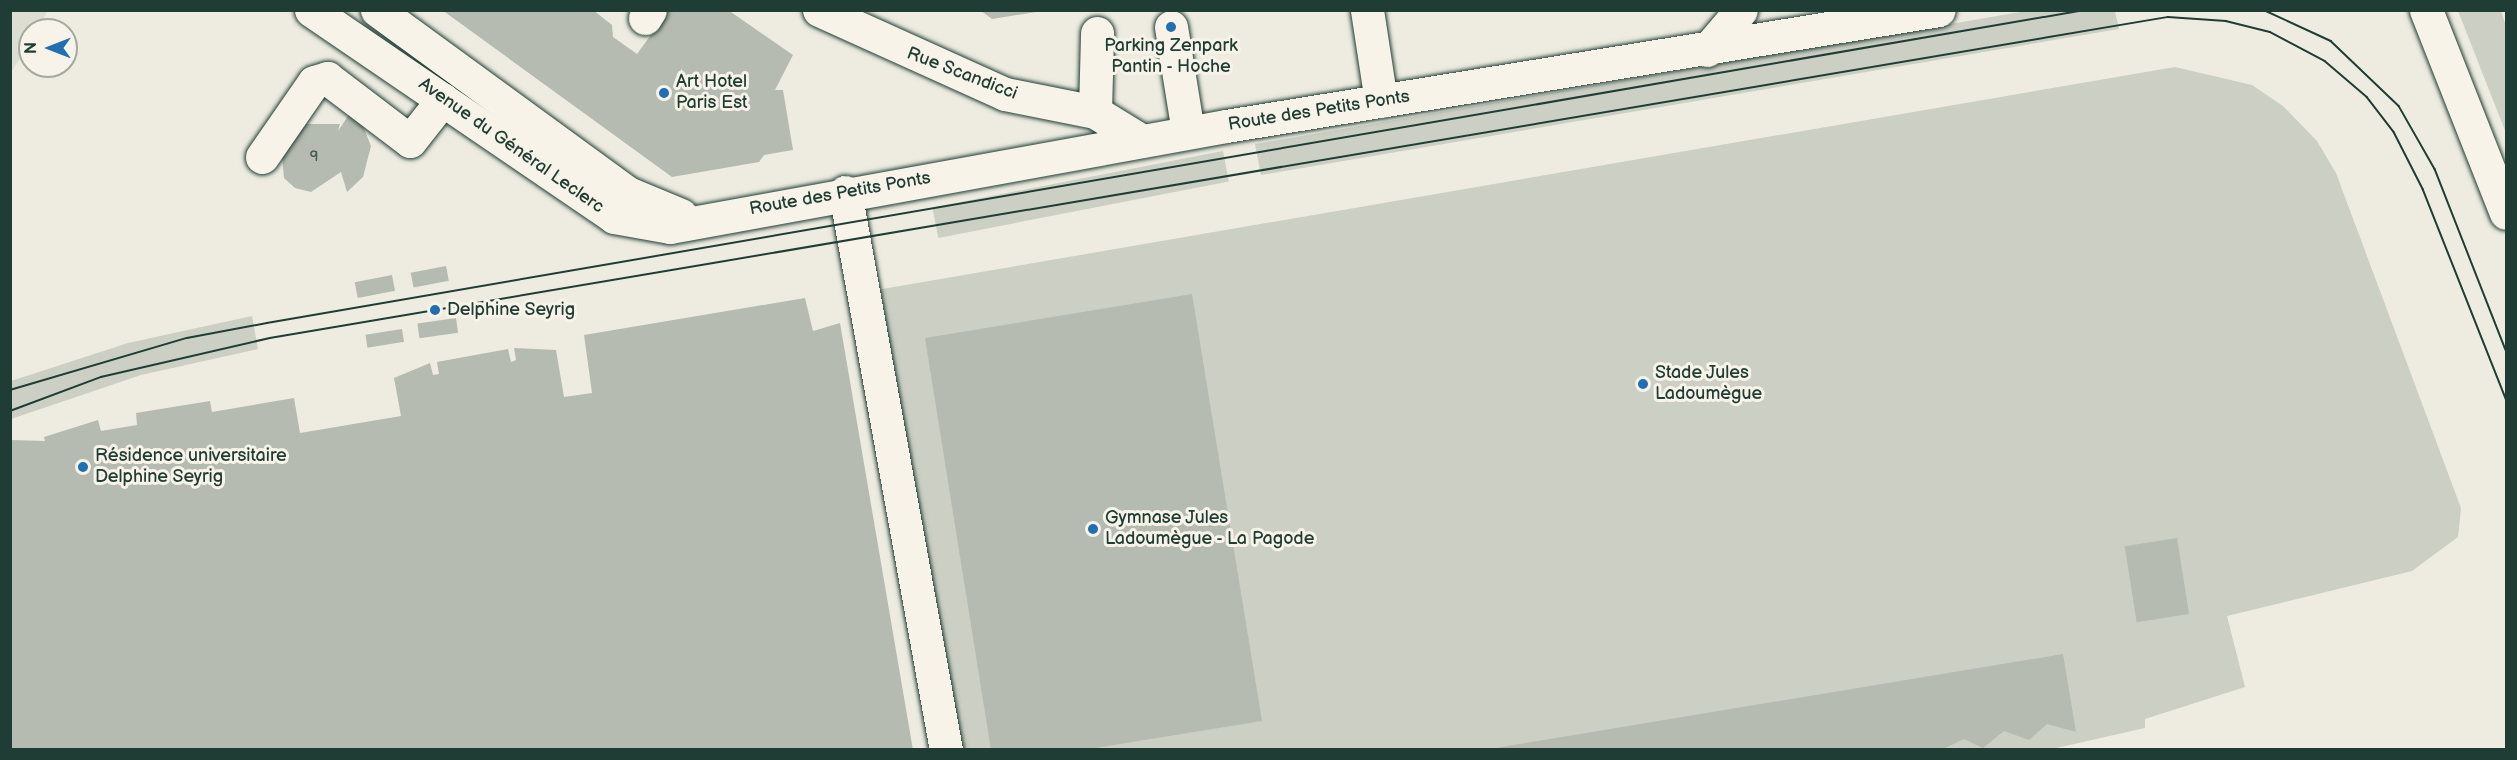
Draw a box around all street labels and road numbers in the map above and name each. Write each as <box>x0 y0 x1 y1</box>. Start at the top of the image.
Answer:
street label: Rue Scandicci <box>903 43 1021 105</box>
street label: Avenue du Général Leclerc <box>414 74 608 218</box>
street label: Route des Petits Ponts <box>1227 86 1411 136</box>
street label: Route des Petits Ponts <box>748 167 932 221</box>

